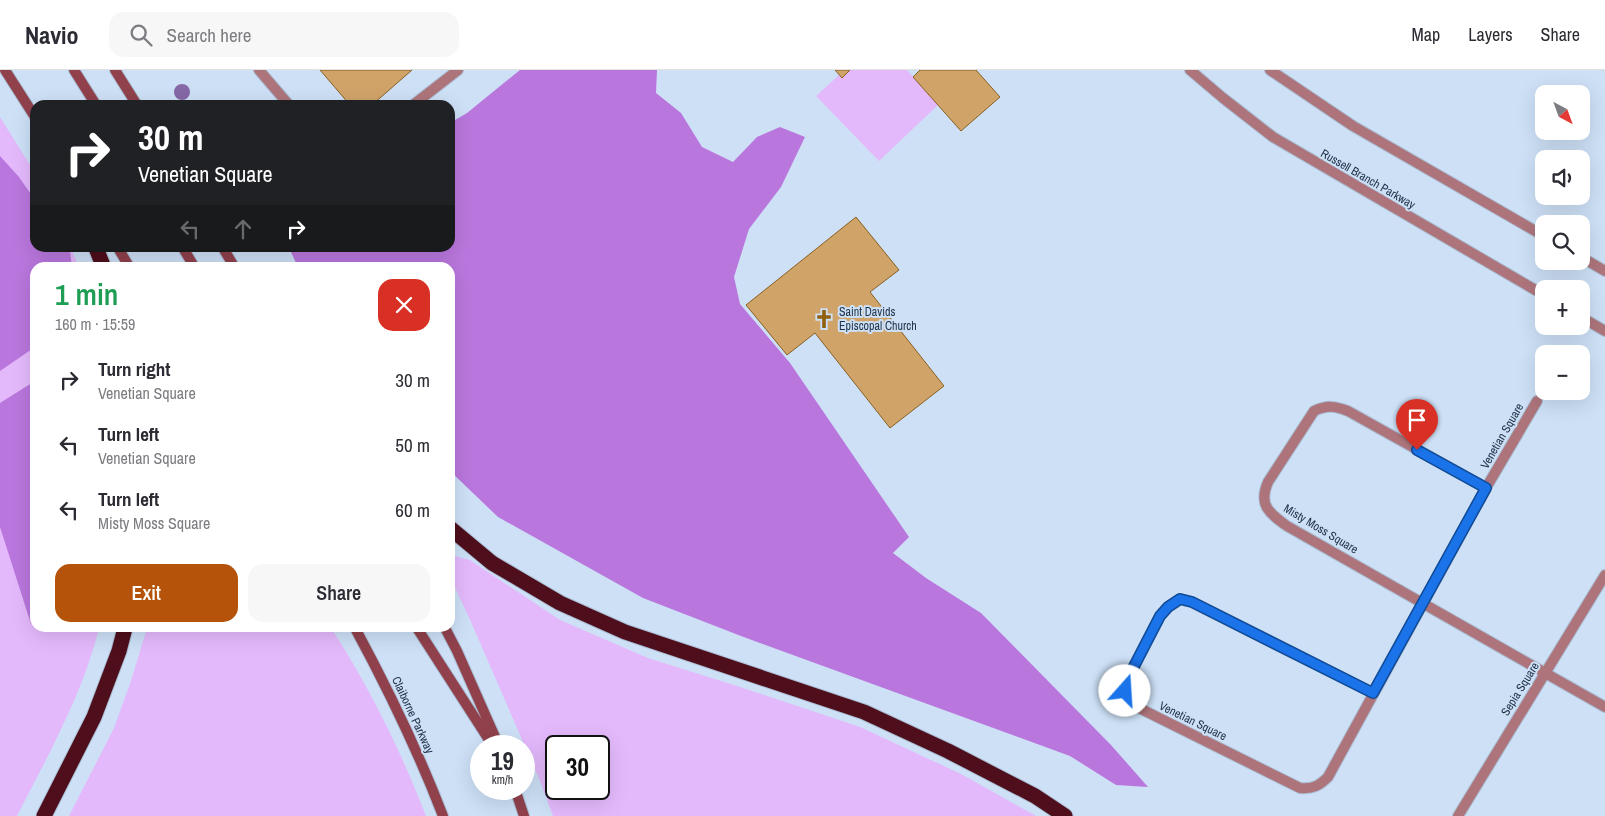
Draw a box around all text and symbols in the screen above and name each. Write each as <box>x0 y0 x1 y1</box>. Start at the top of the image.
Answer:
search box <box>109 12 459 57</box>
text: Navio <box>25 19 79 51</box>
icon: search <box>127 21 155 49</box>
text: Search here <box>167 22 251 48</box>
text: Map <box>1412 22 1440 47</box>
text: Layers <box>1468 22 1513 47</box>
text: Share <box>1541 22 1580 47</box>
north arrow <box>1535 85 1590 140</box>
map controls <box>1535 85 1590 400</box>
text: 30 m <box>138 114 203 161</box>
icon: right <box>55 120 120 185</box>
street label: Russell Branch Parkway <box>1318 145 1418 213</box>
button: sound <box>1535 150 1590 205</box>
text: Venetian Square <box>138 159 272 189</box>
icon: left <box>176 215 204 243</box>
icon: ahead <box>229 215 257 243</box>
icon: right <box>282 215 310 243</box>
button: search <box>1535 215 1590 270</box>
text: 1 min <box>55 274 118 314</box>
button: close <box>378 279 430 331</box>
button: + <box>1535 280 1590 335</box>
place label: Saint Davids Episcopal Church <box>839 304 917 334</box>
church icon: Saint Davids Episcopal Church <box>813 308 835 330</box>
text: 160 m · 15:59 <box>55 313 135 335</box>
button: − <box>1535 345 1590 400</box>
text: Turn right <box>98 356 170 382</box>
icon: right <box>55 366 83 394</box>
text: 30 m <box>395 367 430 393</box>
text: Venetian Square <box>98 382 196 404</box>
pin <box>1396 399 1438 450</box>
street label: Venetian Square <box>1477 400 1527 472</box>
icon: arrive <box>1403 406 1431 434</box>
text: Turn left <box>98 421 159 447</box>
icon: left <box>55 431 83 459</box>
text: 50 m <box>395 432 430 458</box>
text: Venetian Square <box>98 447 196 469</box>
text: Turn left <box>98 486 159 512</box>
icon: left <box>55 496 83 524</box>
text: 60 m <box>395 497 430 523</box>
street label: Misty Moss Square <box>1281 500 1361 558</box>
text: Misty Moss Square <box>98 512 210 534</box>
button: Exit <box>55 564 238 622</box>
button: Share <box>248 564 430 622</box>
street label: Sepia Square <box>1497 659 1543 719</box>
position arrow <box>1098 664 1150 716</box>
street label: Claiborne Parkway <box>388 674 438 756</box>
street label: Venetian Square <box>1157 698 1229 744</box>
speed limit sign: 30 <box>545 735 610 800</box>
text: 19 <box>491 744 514 778</box>
text: km/h <box>492 772 513 788</box>

